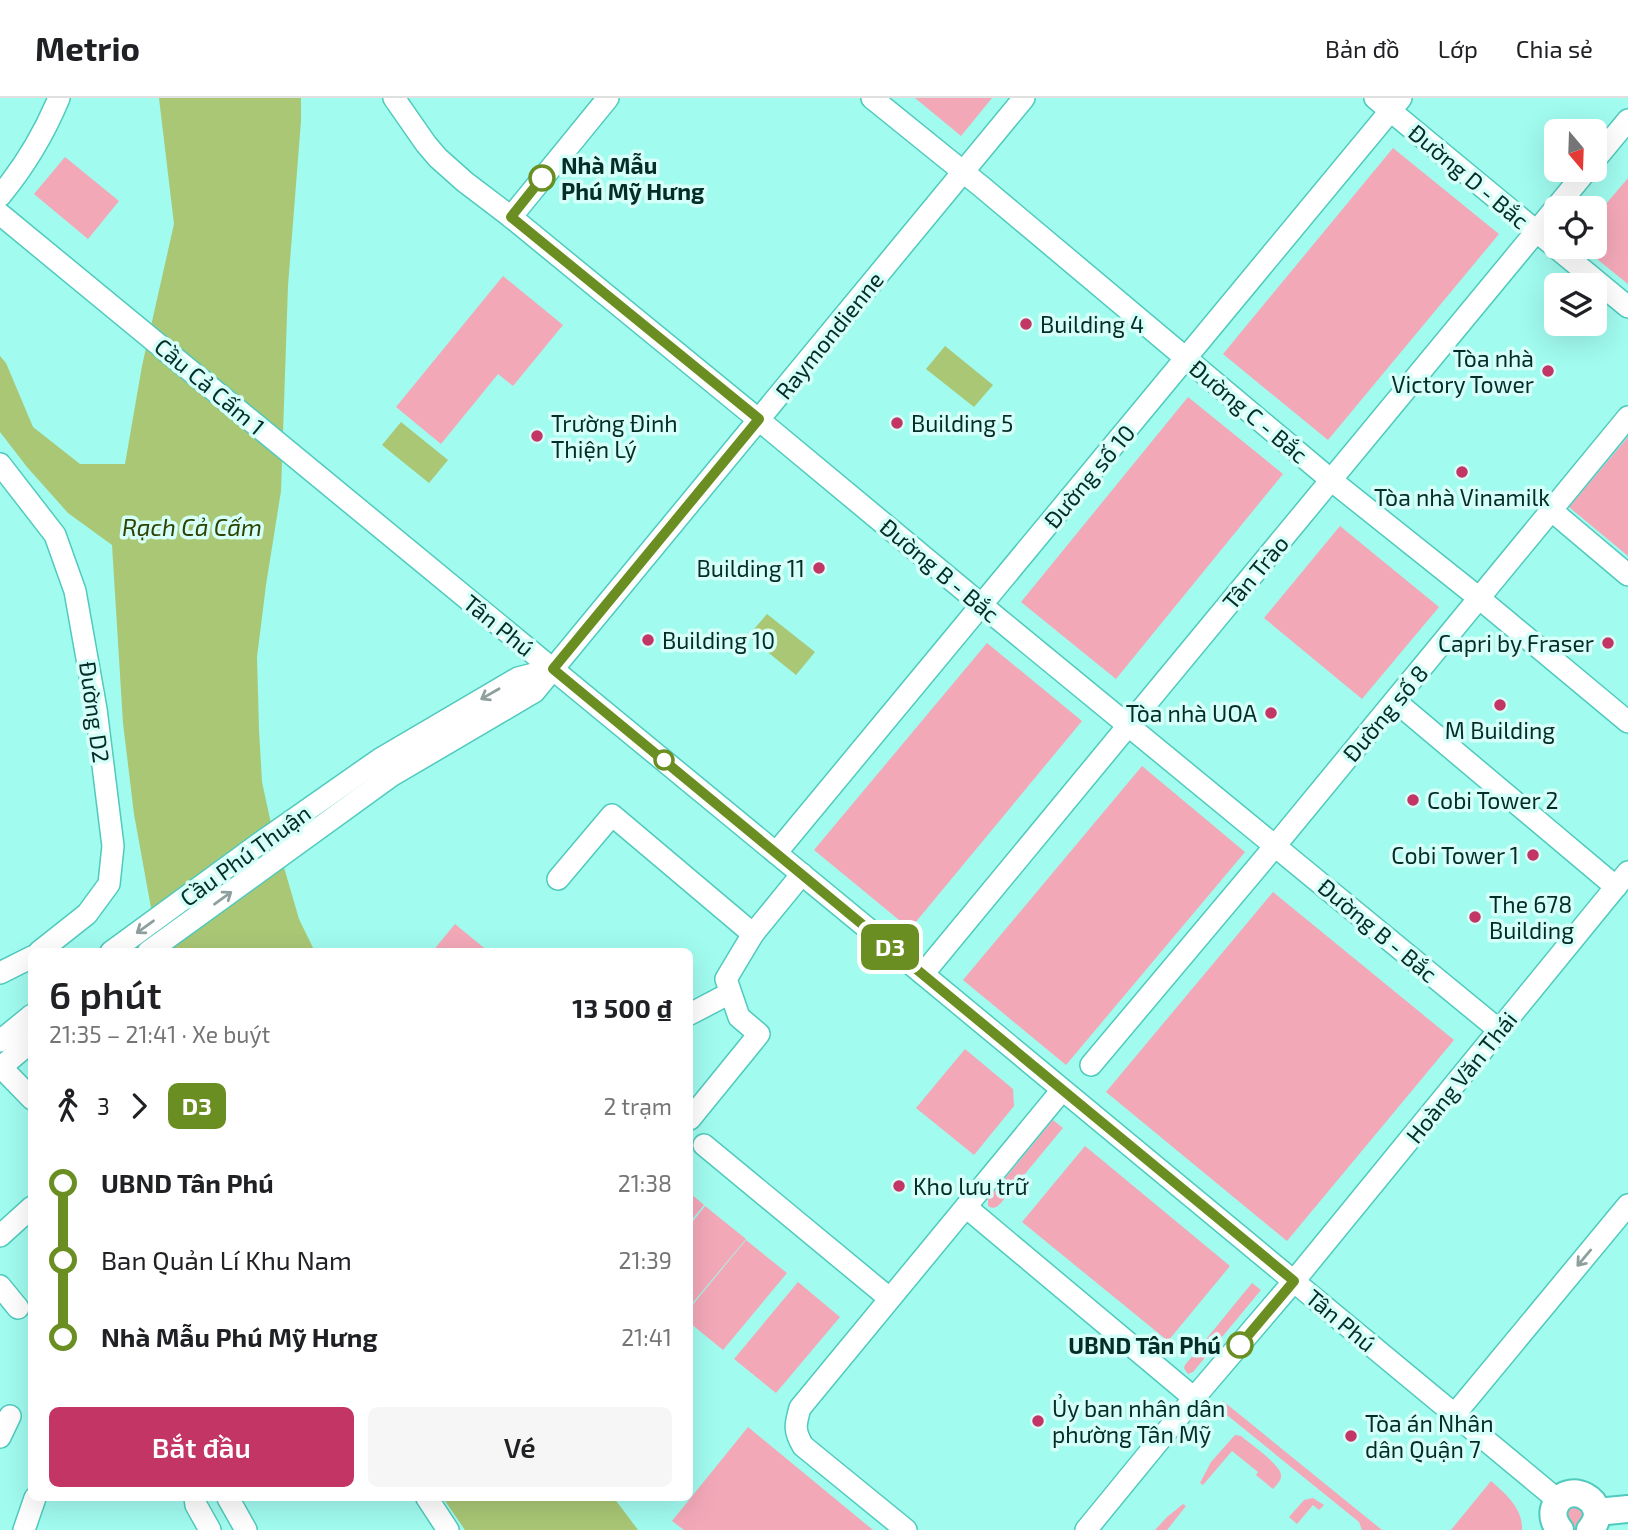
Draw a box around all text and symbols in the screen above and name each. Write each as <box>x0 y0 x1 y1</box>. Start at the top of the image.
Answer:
text: Metrio <box>35 28 140 68</box>
text: Bản đồ <box>1325 34 1400 63</box>
text: Lớp <box>1438 34 1478 63</box>
text: Chia sẻ <box>1516 34 1593 63</box>
street label: Đường D - Bắc <box>1403 118 1535 234</box>
north arrow <box>1544 119 1606 182</box>
map controls <box>1544 119 1607 336</box>
place label: Nhà Mẫu Phú Mỹ Hưng <box>561 151 705 205</box>
marker: Nhà Mẫu Phú Mỹ Hưng <box>529 165 555 191</box>
button: locate <box>1544 196 1607 259</box>
street label: Raymondienne <box>769 266 889 404</box>
button: layers <box>1544 273 1607 336</box>
place label: Building 4 <box>1040 310 1144 338</box>
marker: Building 4 <box>1018 316 1034 332</box>
street label: Cầu Cả Cấm 1 <box>149 332 271 440</box>
place label: Tòa nhà Victory Tower <box>1391 344 1534 398</box>
street label: Đường C - Bắc <box>1184 353 1314 469</box>
marker: Tòa nhà Victory Tower <box>1540 363 1556 379</box>
place label: Trường Đinh Thiện Lý <box>551 409 678 463</box>
place label: Building 5 <box>911 409 1013 437</box>
marker: Building 5 <box>889 415 905 431</box>
street label: Đường số 10 <box>1038 418 1140 534</box>
marker: Trường Đinh Thiện Lý <box>529 428 545 444</box>
marker: Tòa nhà Vinamilk <box>1454 464 1470 480</box>
place label: Tòa nhà Vinamilk <box>1374 483 1550 511</box>
water label: Rạch Cả Cấm <box>122 512 262 541</box>
street label: Đường B - Bắc <box>875 512 1005 628</box>
street label: Tân Trào <box>1216 529 1294 615</box>
place label: Building 11 <box>697 554 805 582</box>
marker: Building 11 <box>811 560 827 576</box>
street label: Tân Phú <box>458 588 540 662</box>
place label: Building 10 <box>662 626 775 654</box>
place label: Capri by Fraser <box>1438 629 1594 657</box>
marker: Building 10 <box>640 632 656 648</box>
marker: Capri by Fraser <box>1600 635 1616 651</box>
street label: Đường số 8 <box>1336 659 1434 767</box>
street label: Đường D2 <box>74 660 116 764</box>
one-way arrow <box>481 688 501 702</box>
marker: M Building <box>1492 697 1508 713</box>
place label: Tòa nhà UOA <box>1126 699 1258 727</box>
marker: Tòa nhà UOA <box>1263 705 1279 721</box>
place label: M Building <box>1445 716 1555 744</box>
unlabelled marker <box>654 750 674 770</box>
place label: Cobi Tower 2 <box>1427 786 1558 814</box>
marker: Cobi Tower 2 <box>1405 792 1421 808</box>
street label: Cầu Phú Thuận <box>174 798 316 912</box>
place label: Cobi Tower 1 <box>1391 841 1519 869</box>
marker: Cobi Tower 1 <box>1525 847 1541 863</box>
street label: Đường B - Bắc <box>1313 872 1443 988</box>
one-way arrow <box>213 890 232 905</box>
place label: The 678 Building <box>1489 890 1574 944</box>
marker: The 678 Building <box>1467 909 1483 925</box>
one-way arrow <box>135 919 154 934</box>
line badge: D3 <box>858 924 922 970</box>
text: D3 <box>875 932 905 961</box>
text: 6 phút <box>49 971 162 1017</box>
text: 13 500 ₫ <box>572 992 672 1023</box>
street label: Hoàng Văn Thái <box>1400 1006 1522 1148</box>
text: 21:35 – 21:41 · Xe buýt <box>49 1020 270 1048</box>
icon: walk <box>49 1087 87 1125</box>
icon: forward <box>120 1087 158 1125</box>
text: D3 <box>182 1091 212 1120</box>
text: 3 <box>97 1092 110 1120</box>
text: 2 trạm <box>604 1092 672 1120</box>
text: UBND Tân Phú <box>101 1167 274 1198</box>
text: 21:38 <box>618 1169 672 1197</box>
place label: Kho lưu trữ <box>913 1172 1029 1200</box>
marker: Kho lưu trữ <box>891 1178 907 1194</box>
text: Ban Quản Lí Khu Nam <box>101 1244 352 1275</box>
text: 21:39 <box>619 1246 672 1274</box>
one-way arrow <box>1577 1248 1592 1266</box>
street label: Tân Phú <box>1300 1283 1382 1357</box>
text: Nhà Mẫu Phú Mỹ Hưng <box>101 1321 378 1352</box>
text: 21:41 <box>621 1323 672 1351</box>
place label: UBND Tân Phú <box>1068 1331 1221 1359</box>
marker: UBND Tân Phú <box>1227 1332 1253 1358</box>
place label: Ủy ban nhân dân phường Tân Mỹ <box>1052 1393 1225 1448</box>
button: Bắt đầu <box>49 1407 354 1487</box>
button: Vé <box>368 1407 672 1487</box>
place label: Tòa án Nhân dân Quận 7 <box>1365 1409 1494 1463</box>
marker: Ủy ban nhân dân phường Tân Mỹ <box>1030 1413 1046 1429</box>
marker: Tòa án Nhân dân Quận 7 <box>1343 1428 1359 1444</box>

